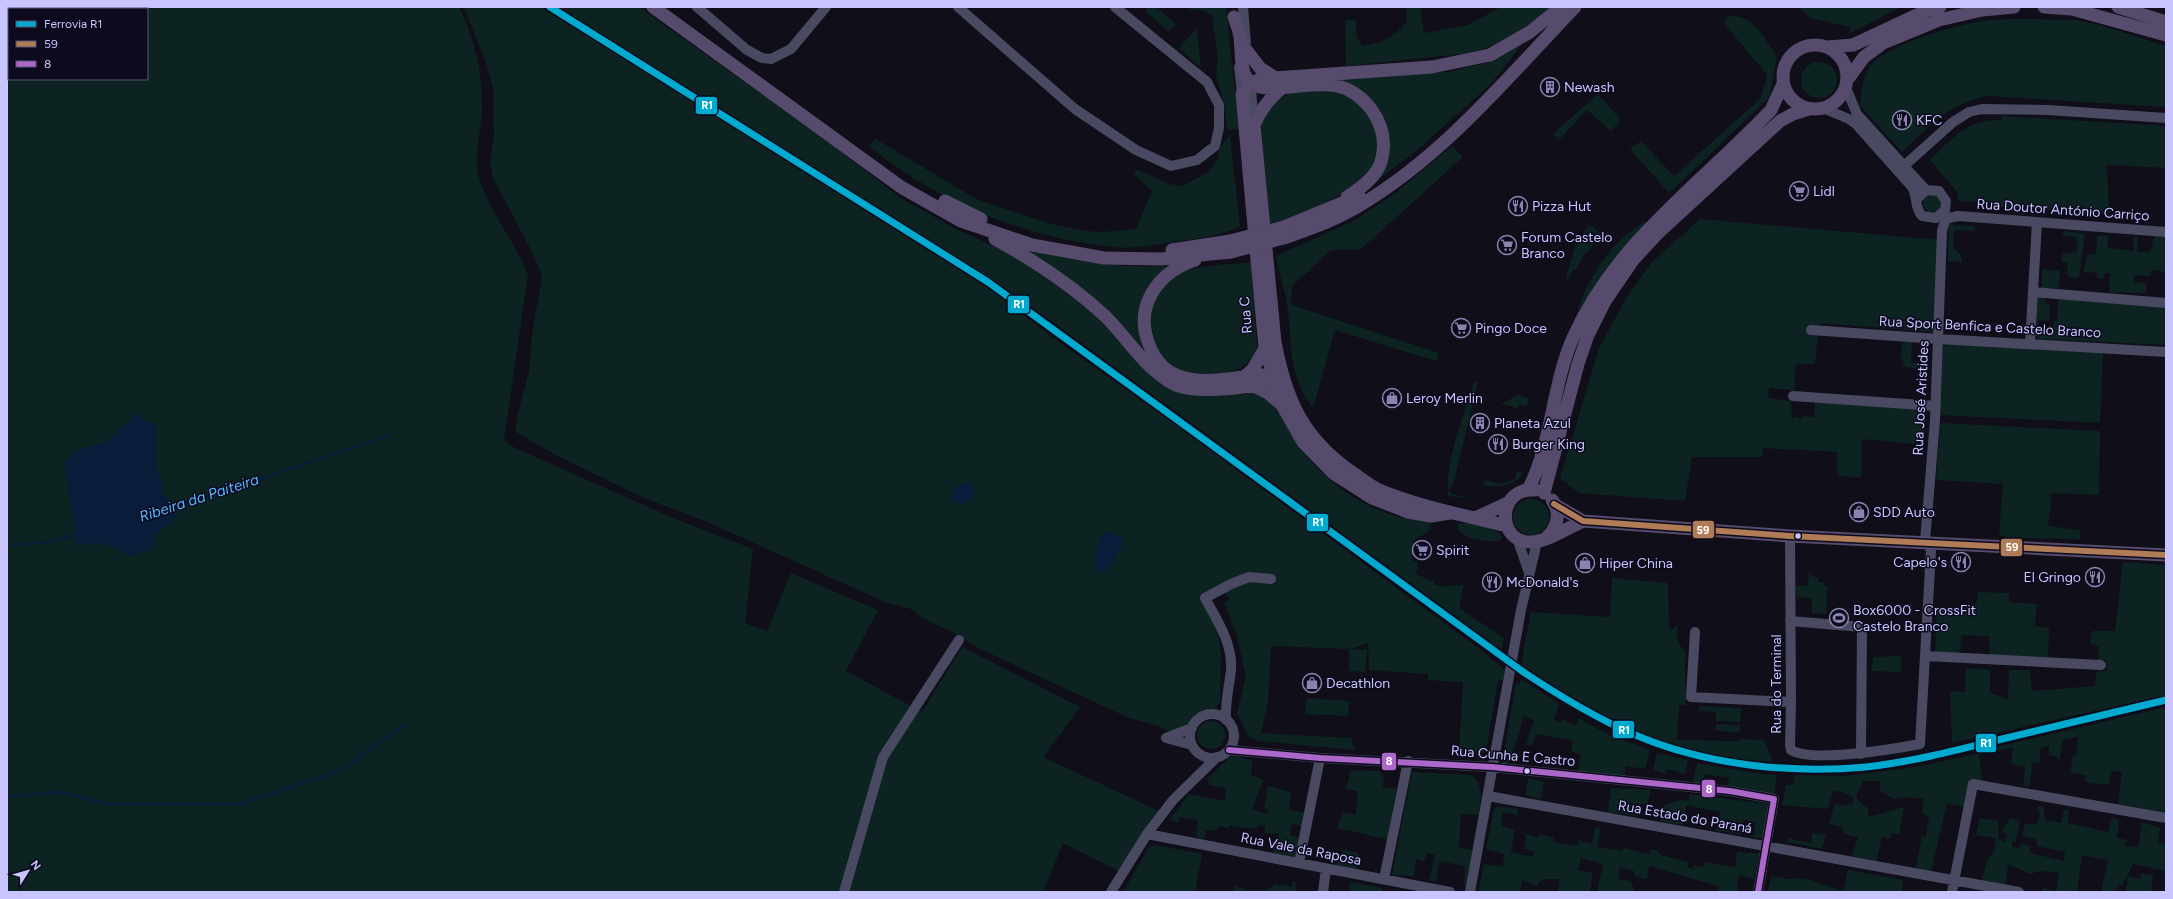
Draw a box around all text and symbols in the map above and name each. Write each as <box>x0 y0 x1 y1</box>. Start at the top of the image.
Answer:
legend <box>8 8 148 80</box>
text: Ferrovia R1 <box>44 17 103 31</box>
text: 59 <box>44 37 58 51</box>
text: 8 <box>44 57 51 71</box>
building icon: Newash <box>1539 76 1561 98</box>
place label: Newash <box>1564 79 1615 96</box>
line badge: R1 <box>695 96 718 115</box>
text: R1 <box>701 99 713 112</box>
restaurant icon: KFC <box>1891 109 1913 131</box>
place label: KFC <box>1916 112 1942 129</box>
supermarket icon: Lidl <box>1788 180 1810 202</box>
place label: Lidl <box>1813 183 1835 200</box>
restaurant icon: Pizza Hut <box>1507 195 1529 217</box>
street label: Rua Doutor António Carriço <box>1976 195 2150 225</box>
place label: Pizza Hut <box>1532 198 1591 215</box>
place label: Forum Castelo Branco <box>1521 229 1612 262</box>
supermarket icon: Forum Castelo Branco <box>1496 234 1518 256</box>
line badge: R1 <box>1007 295 1030 314</box>
street label: Rua C <box>1236 296 1256 334</box>
text: R1 <box>1013 298 1025 311</box>
street label: Rua Sport Benfica e Castelo Branco <box>1878 313 2102 341</box>
supermarket icon: Pingo Doce <box>1450 317 1472 339</box>
place label: Pingo Doce <box>1475 320 1547 337</box>
street label: Rua José Aristides <box>1910 340 1932 456</box>
shop icon: Leroy Merlin <box>1381 387 1403 409</box>
place label: Leroy Merlin <box>1406 390 1483 407</box>
building icon: Planeta Azul <box>1469 412 1491 434</box>
place label: Planeta Azul <box>1494 415 1571 432</box>
restaurant icon: Burger King <box>1487 433 1509 455</box>
place label: Burger King <box>1512 436 1585 453</box>
water label: Ribeira da Paiteira <box>137 470 261 526</box>
shop icon: SDD Auto <box>1848 501 1870 523</box>
place label: SDD Auto <box>1873 504 1935 521</box>
line badge: R1 <box>1306 513 1329 532</box>
text: R1 <box>1312 516 1324 529</box>
line badge: 59 <box>1692 520 1715 539</box>
text: 59 <box>1697 524 1709 537</box>
unlabelled marker <box>1793 531 1803 541</box>
line badge: 59 <box>2000 538 2023 557</box>
supermarket icon: Spirit <box>1411 539 1433 561</box>
text: 59 <box>2006 541 2018 554</box>
place label: Spirit <box>1436 542 1469 559</box>
restaurant icon: Capelo's <box>1950 551 1972 573</box>
shop icon: Hiper China <box>1574 552 1596 574</box>
place label: Capelo's <box>1893 554 1947 571</box>
place label: Hiper China <box>1599 555 1673 572</box>
restaurant icon: El Gringo <box>2084 566 2106 588</box>
place label: El Gringo <box>2023 569 2081 586</box>
restaurant icon: McDonald's <box>1481 571 1503 593</box>
place label: McDonald's <box>1506 574 1579 591</box>
place label: Box6000 - CrossFit Castelo Branco <box>1853 602 1976 635</box>
sports icon: Box6000 - CrossFit Castelo Branco <box>1828 607 1850 629</box>
street label: Rua do Terminal <box>1768 634 1785 734</box>
shop icon: Decathlon <box>1301 672 1323 694</box>
place label: Decathlon <box>1326 675 1390 692</box>
line badge: R1 <box>1612 720 1635 739</box>
text: R1 <box>1618 724 1630 737</box>
line badge: R1 <box>1975 733 1997 753</box>
text: R1 <box>1980 737 1992 750</box>
street label: Rua Cunha E Castro <box>1450 742 1576 770</box>
line badge: 8 <box>1381 752 1397 771</box>
text: 8 <box>1386 755 1393 768</box>
unlabelled marker <box>1522 766 1532 776</box>
line badge: 8 <box>1701 779 1716 798</box>
text: 8 <box>1706 783 1713 796</box>
street label: Rua Estado do Paraná <box>1617 797 1753 837</box>
street label: Rua Vale da Raposa <box>1239 829 1363 869</box>
north arrow <box>8 851 48 891</box>
text: N <box>28 858 43 873</box>

